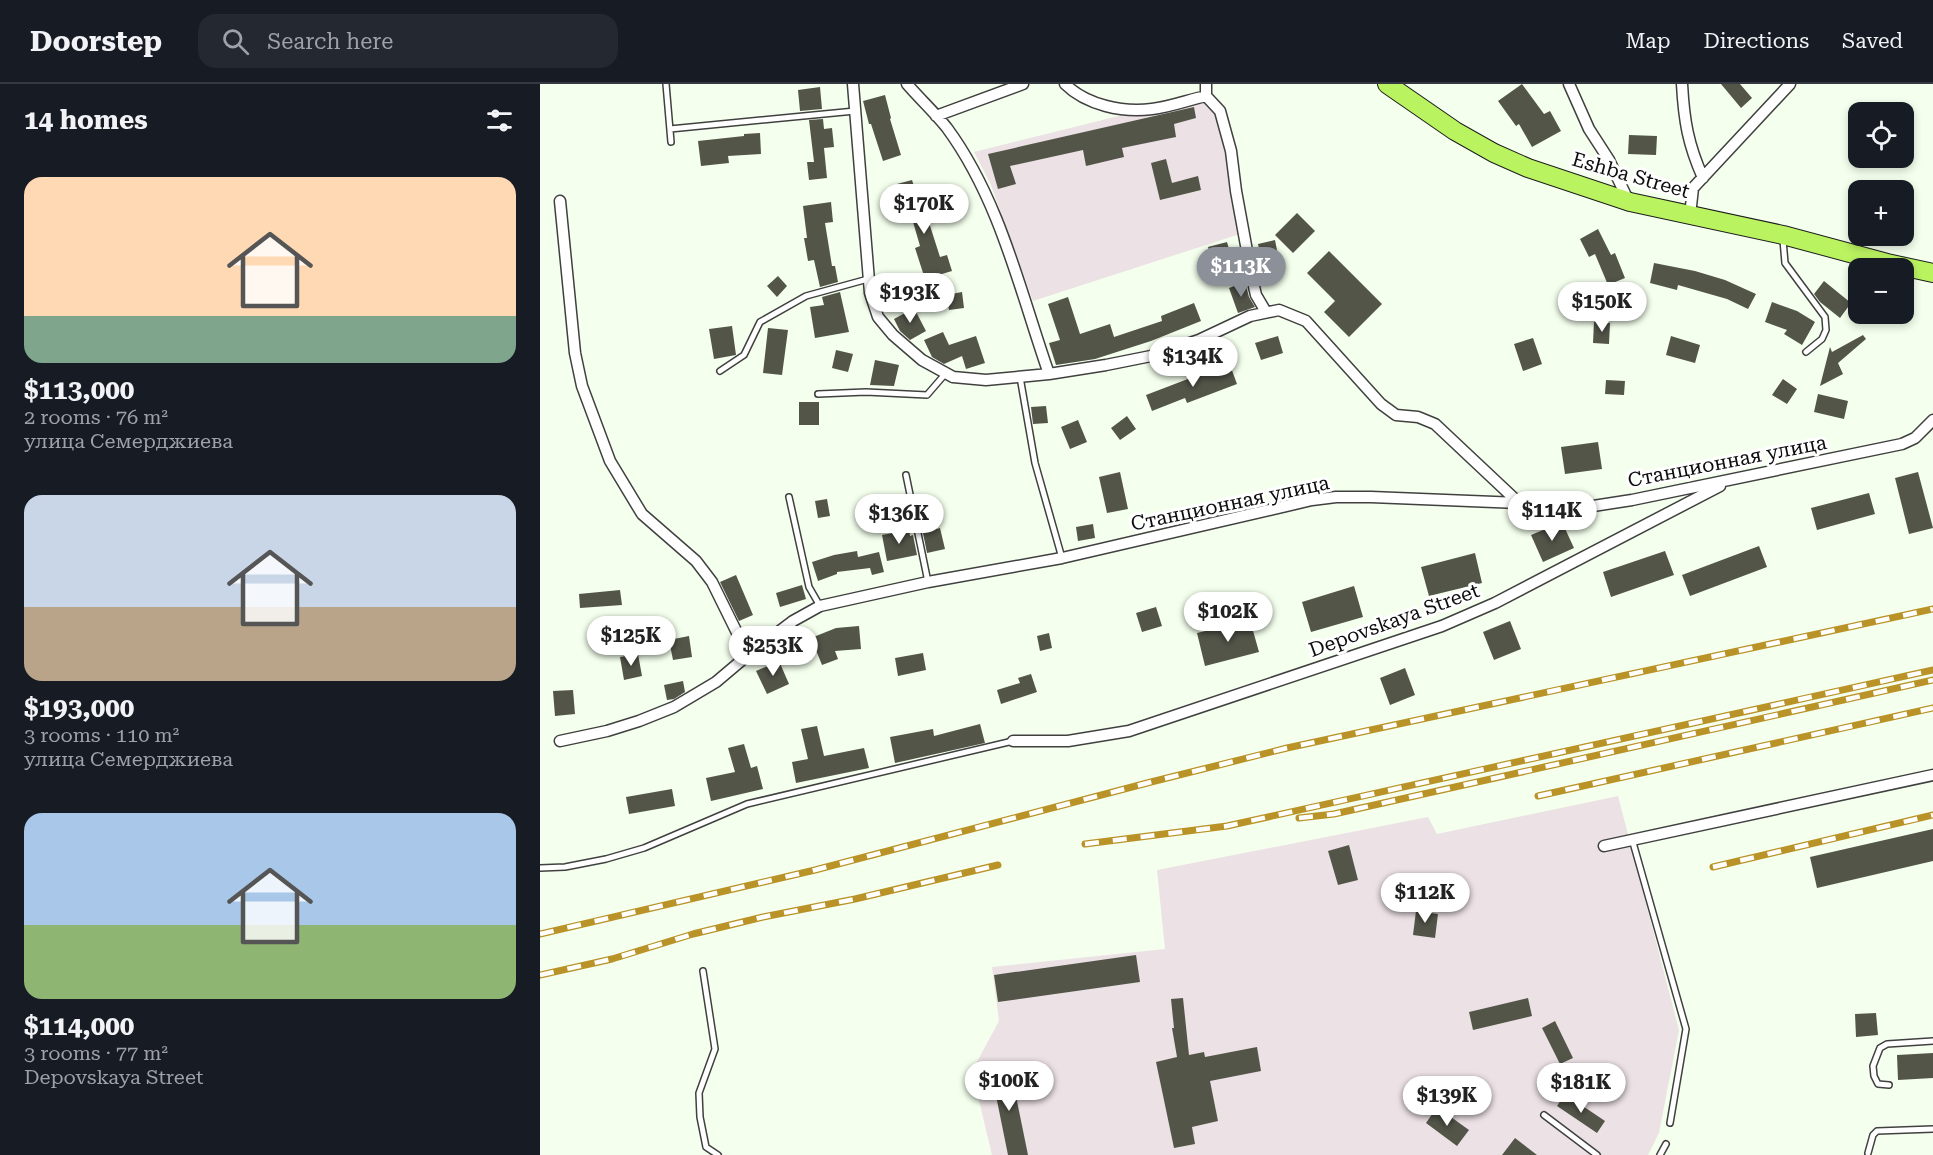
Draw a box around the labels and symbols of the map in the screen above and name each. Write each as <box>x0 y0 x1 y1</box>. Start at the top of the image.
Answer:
street label: Eshba Street <box>1569 147 1693 203</box>
pin: $170K <box>882 184 966 235</box>
pin: $113K <box>1199 247 1283 298</box>
pin: $193K <box>868 273 952 324</box>
pin: $150K <box>1560 282 1644 333</box>
pin: $134K <box>1151 337 1235 388</box>
street label: Станционная улица <box>1626 430 1829 492</box>
street label: Станционная улица <box>1129 470 1332 536</box>
pin: $114K <box>1510 491 1594 542</box>
pin: $136K <box>857 494 941 545</box>
street label: Depovskaya Street <box>1306 578 1483 662</box>
pin: $102K <box>1186 592 1270 643</box>
pin: $125K <box>589 616 673 667</box>
pin: $253K <box>731 626 815 677</box>
pin: $112K <box>1383 873 1467 924</box>
pin: $100K <box>967 1061 1051 1112</box>
pin: $181K <box>1539 1063 1623 1114</box>
pin: $139K <box>1405 1076 1489 1127</box>

